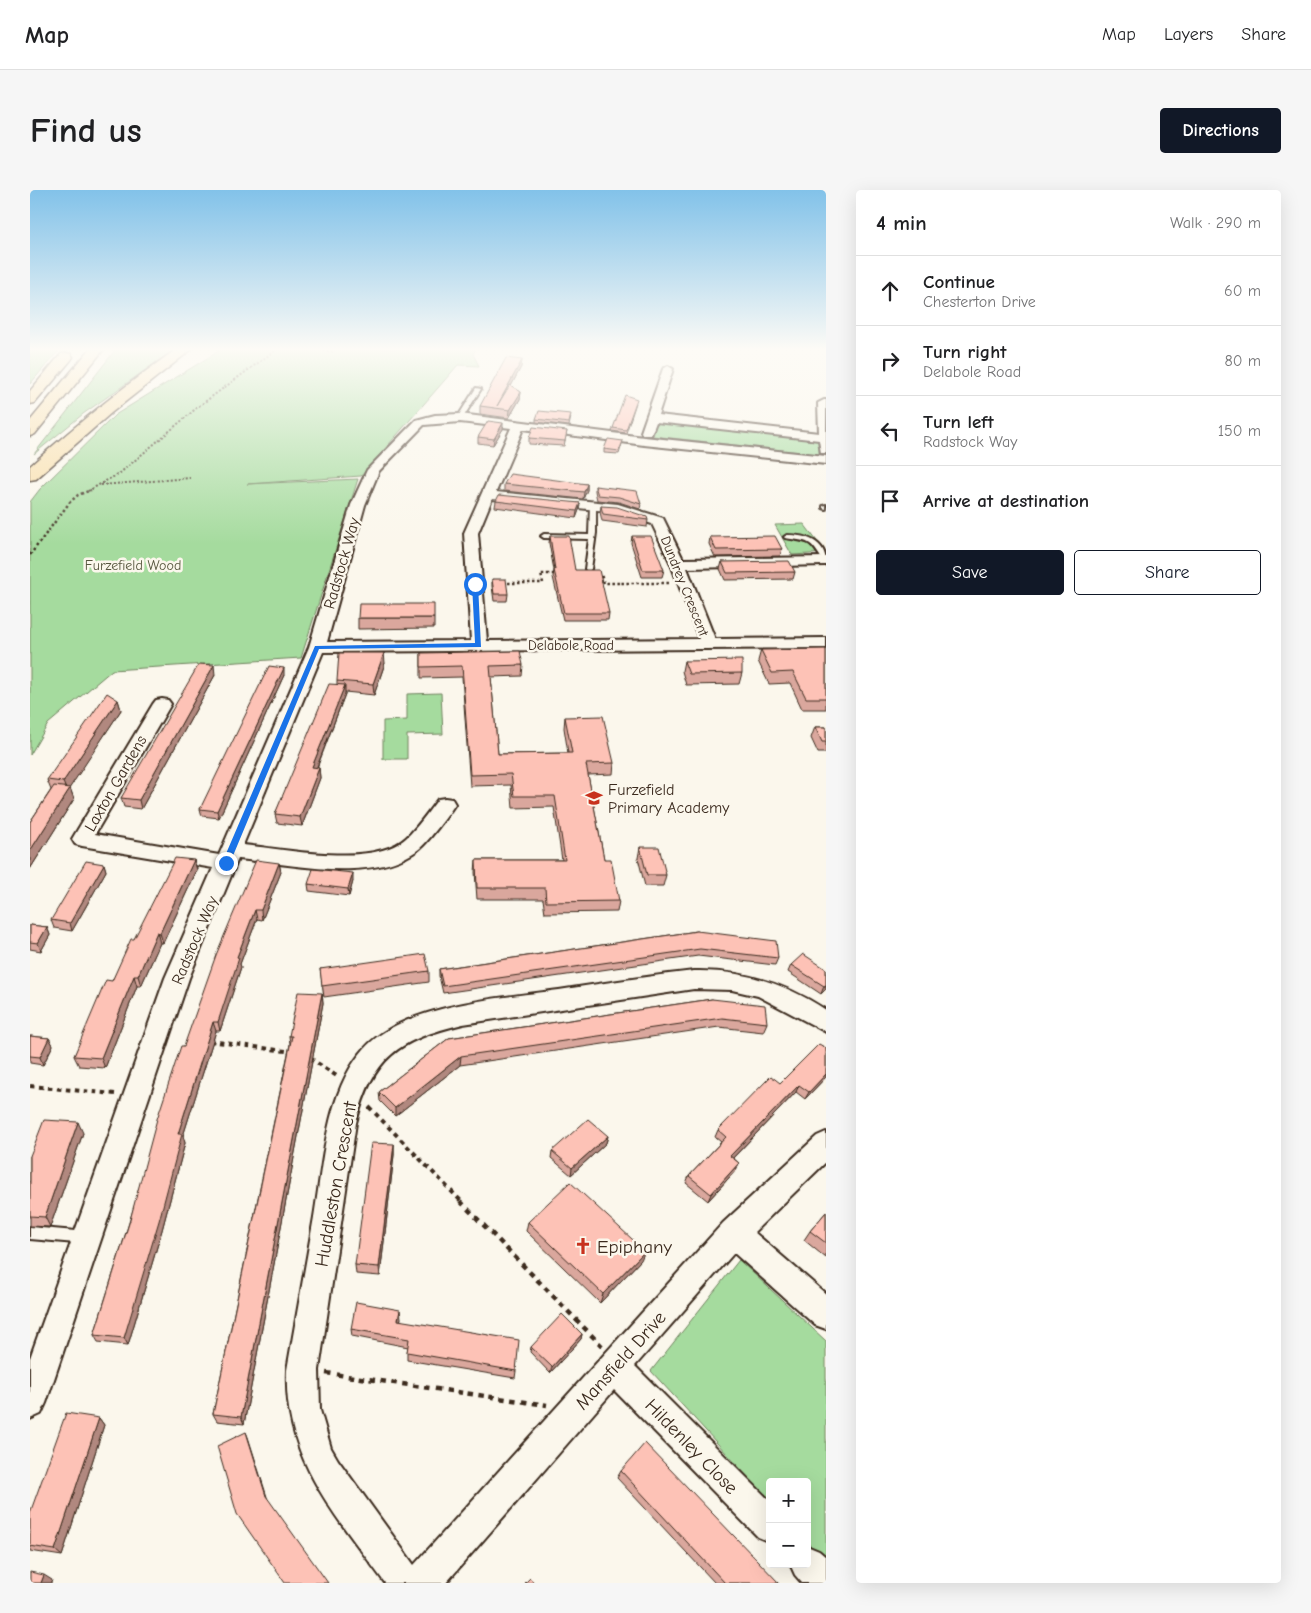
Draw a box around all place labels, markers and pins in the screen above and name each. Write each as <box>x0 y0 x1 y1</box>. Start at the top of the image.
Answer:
place label: Furzefield Primary Academy <box>608 781 730 817</box>
school or university icon: Furzefield Primary Academy <box>584 788 604 808</box>
church icon: Epiphany <box>573 1236 593 1256</box>
place label: Epiphany <box>597 1236 672 1258</box>

